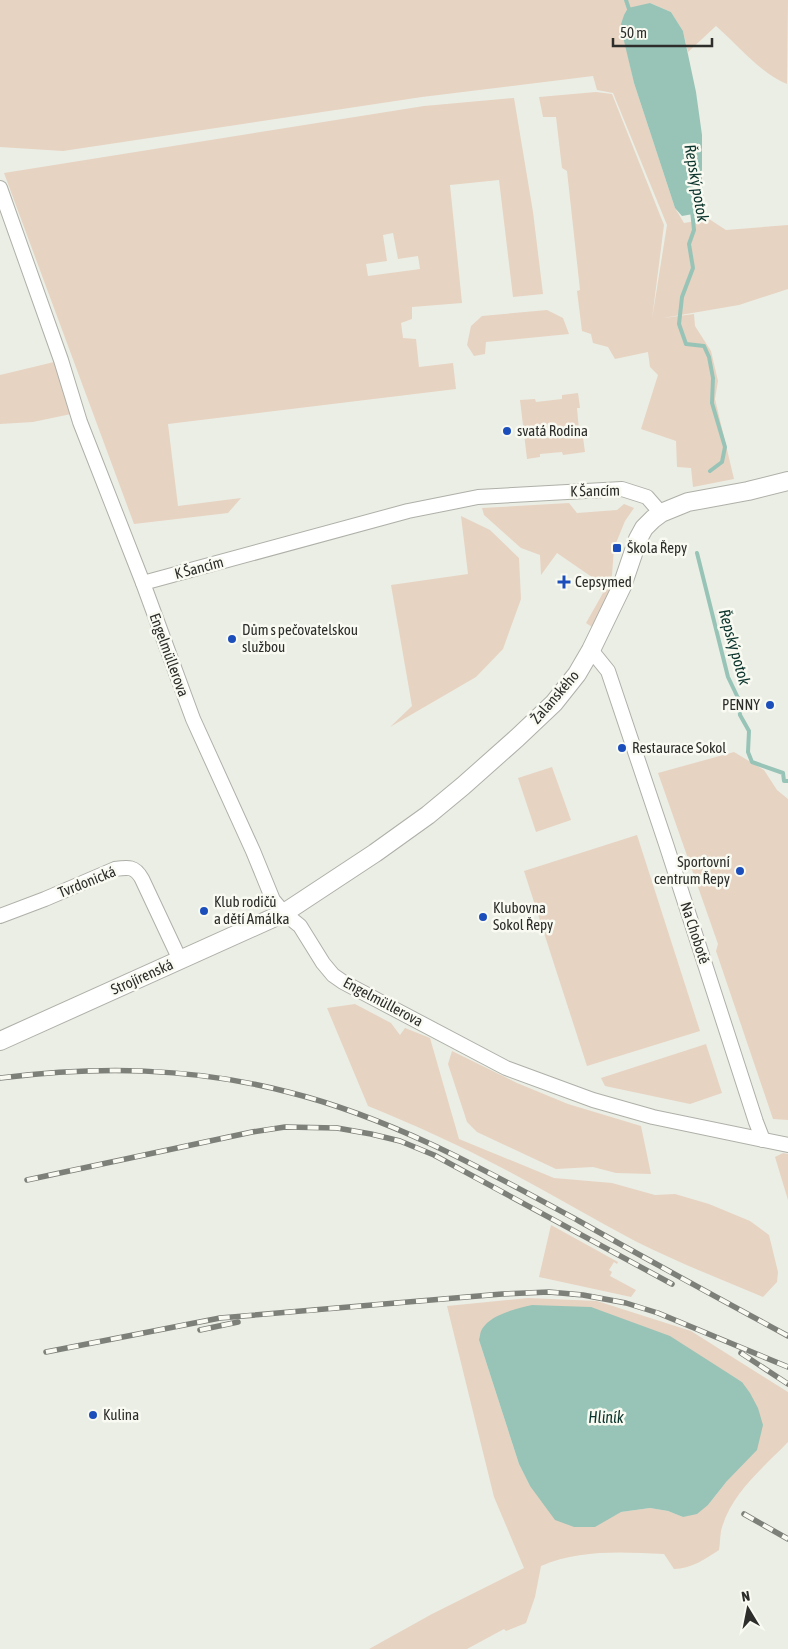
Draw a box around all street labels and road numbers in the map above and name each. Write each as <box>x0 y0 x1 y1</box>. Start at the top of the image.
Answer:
street label: K Šancím <box>570 482 620 499</box>
street label: K Šancím <box>173 553 225 582</box>
street label: Engelmüllerova <box>147 611 192 699</box>
street label: Žalanského <box>527 667 582 727</box>
street label: Tvrdonická <box>56 862 118 901</box>
street label: Na Chobotě <box>677 900 714 966</box>
street label: Strojírenská <box>108 955 176 998</box>
street label: Engelmüllerova <box>341 973 426 1030</box>

